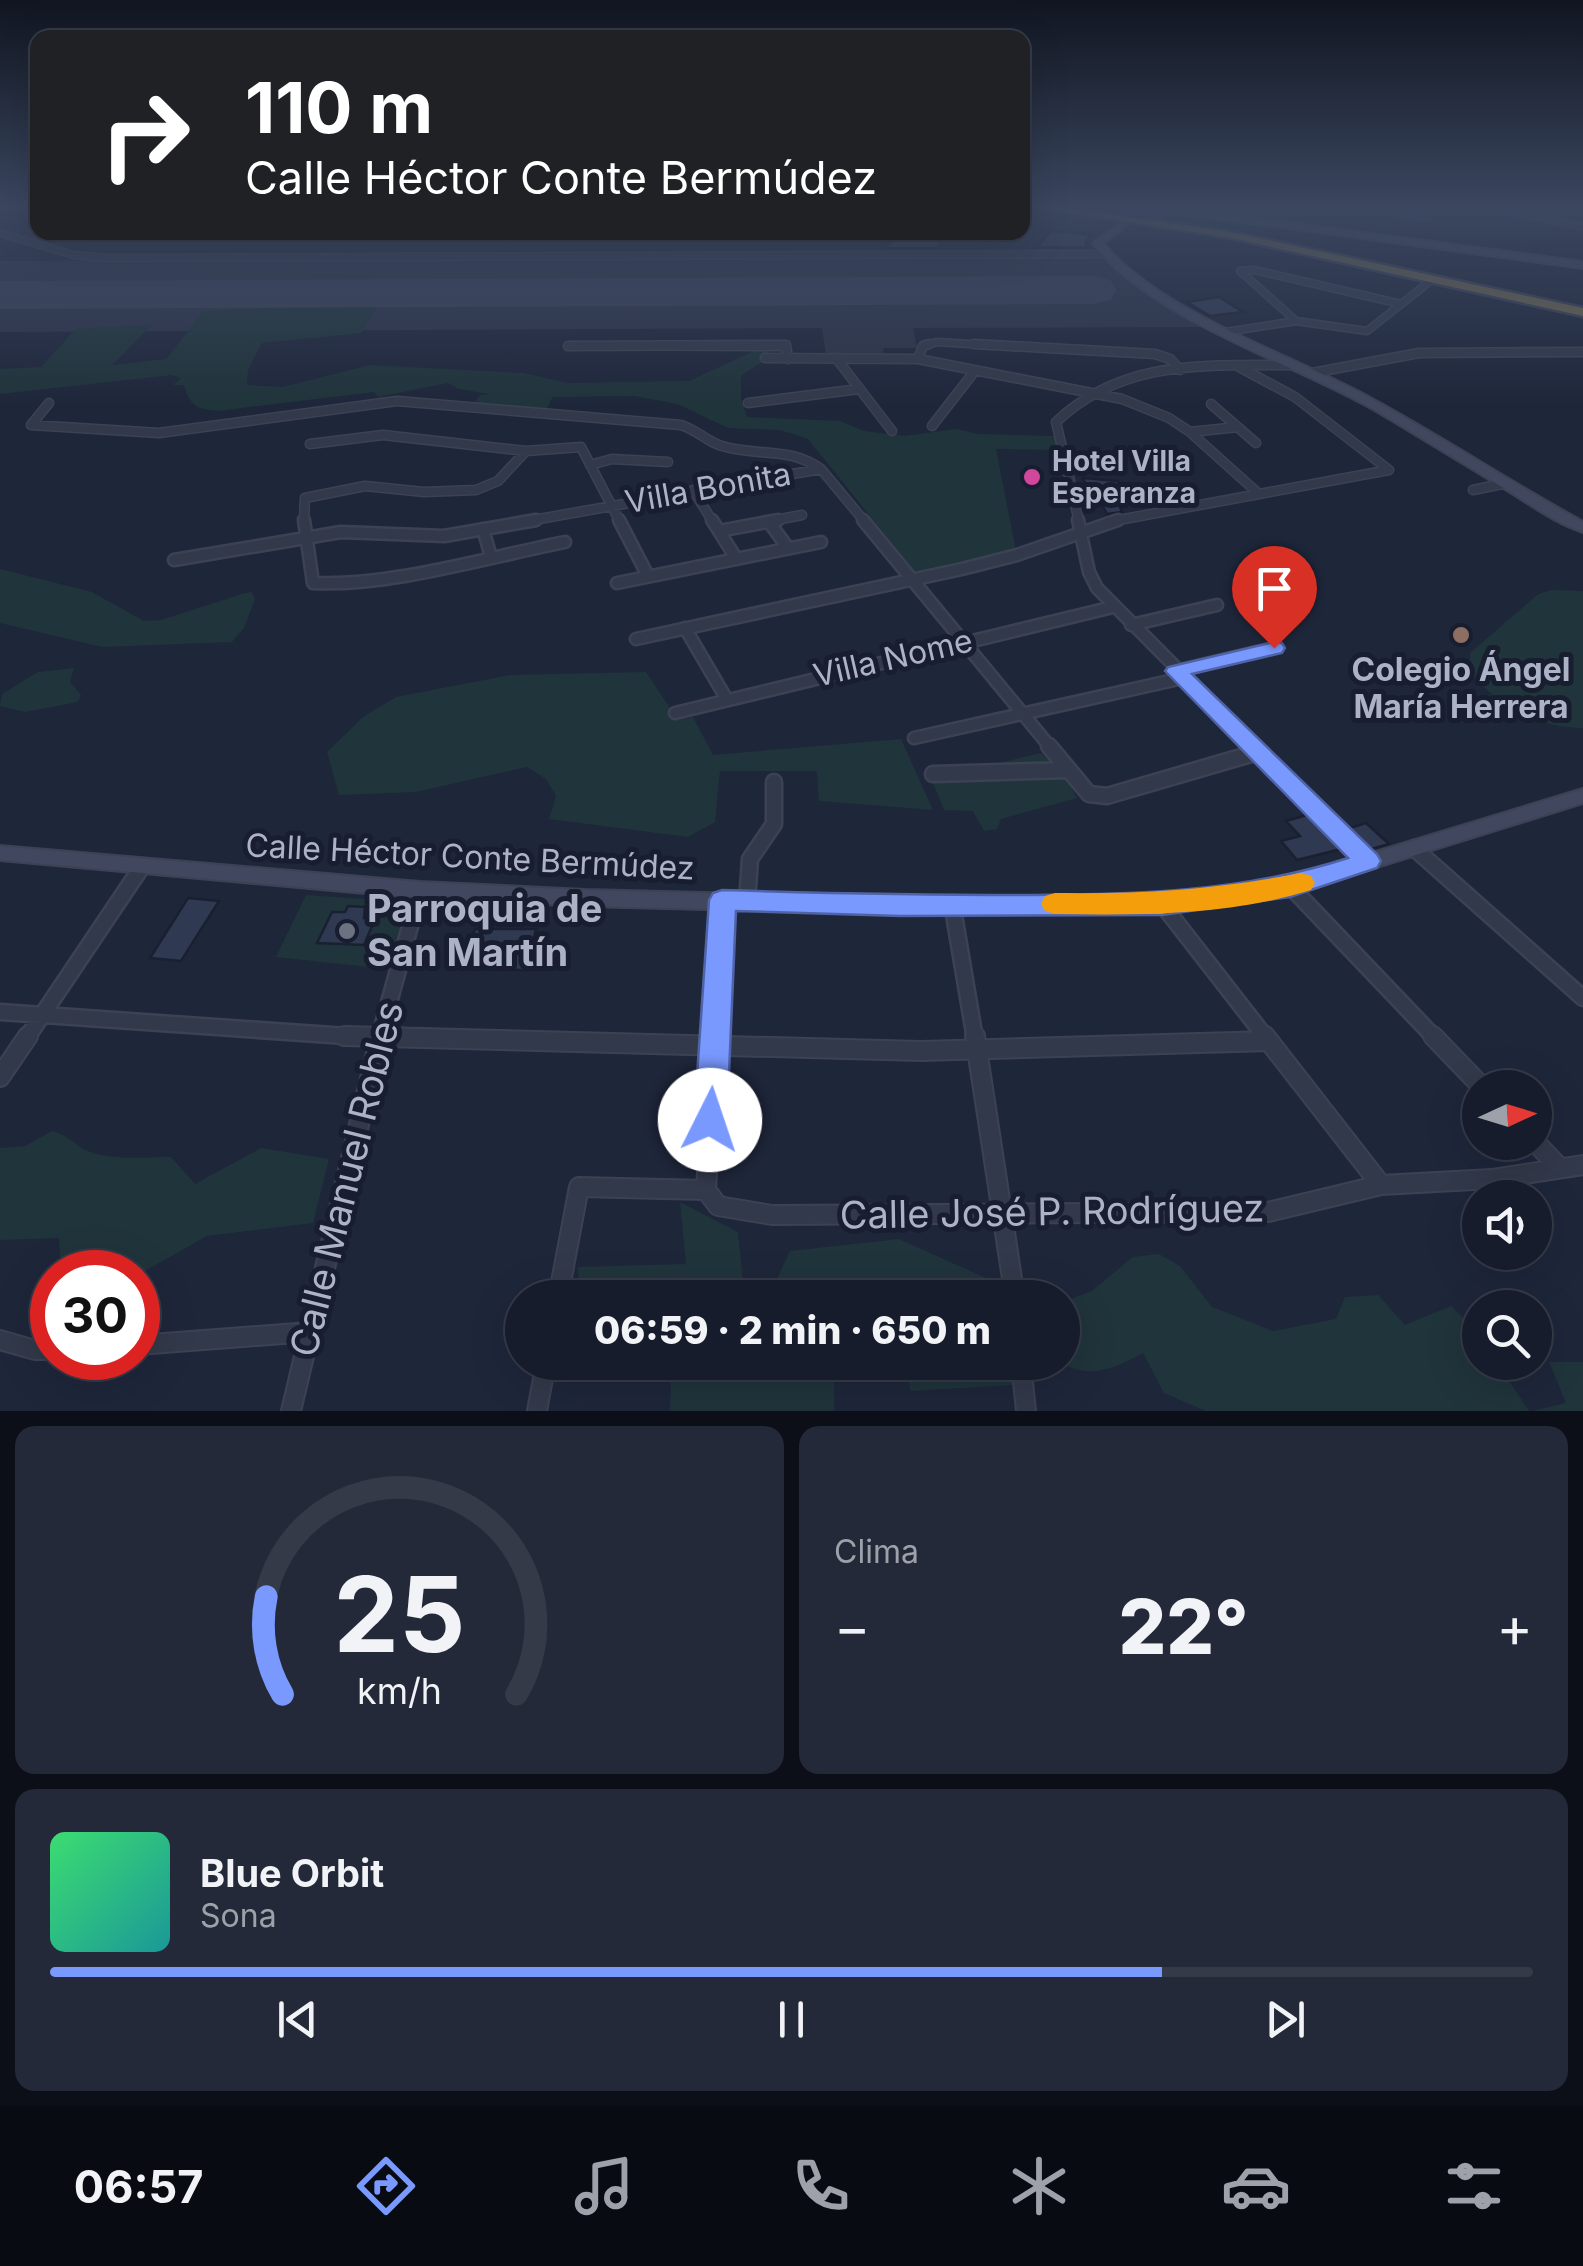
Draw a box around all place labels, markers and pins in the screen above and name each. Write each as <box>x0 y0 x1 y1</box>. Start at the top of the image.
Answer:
place label: Hotel Villa Esperanza <box>1052 444 1196 510</box>
marker: Hotel Villa Esperanza <box>1021 466 1043 488</box>
pin <box>1232 546 1317 649</box>
marker: Colegio Ángel María Herrera <box>1450 624 1472 646</box>
place label: Colegio Ángel María Herrera <box>1352 650 1570 726</box>
place label: Parroquia de San Martín <box>367 885 602 975</box>
marker: Parroquia de San Martín <box>336 920 358 942</box>

